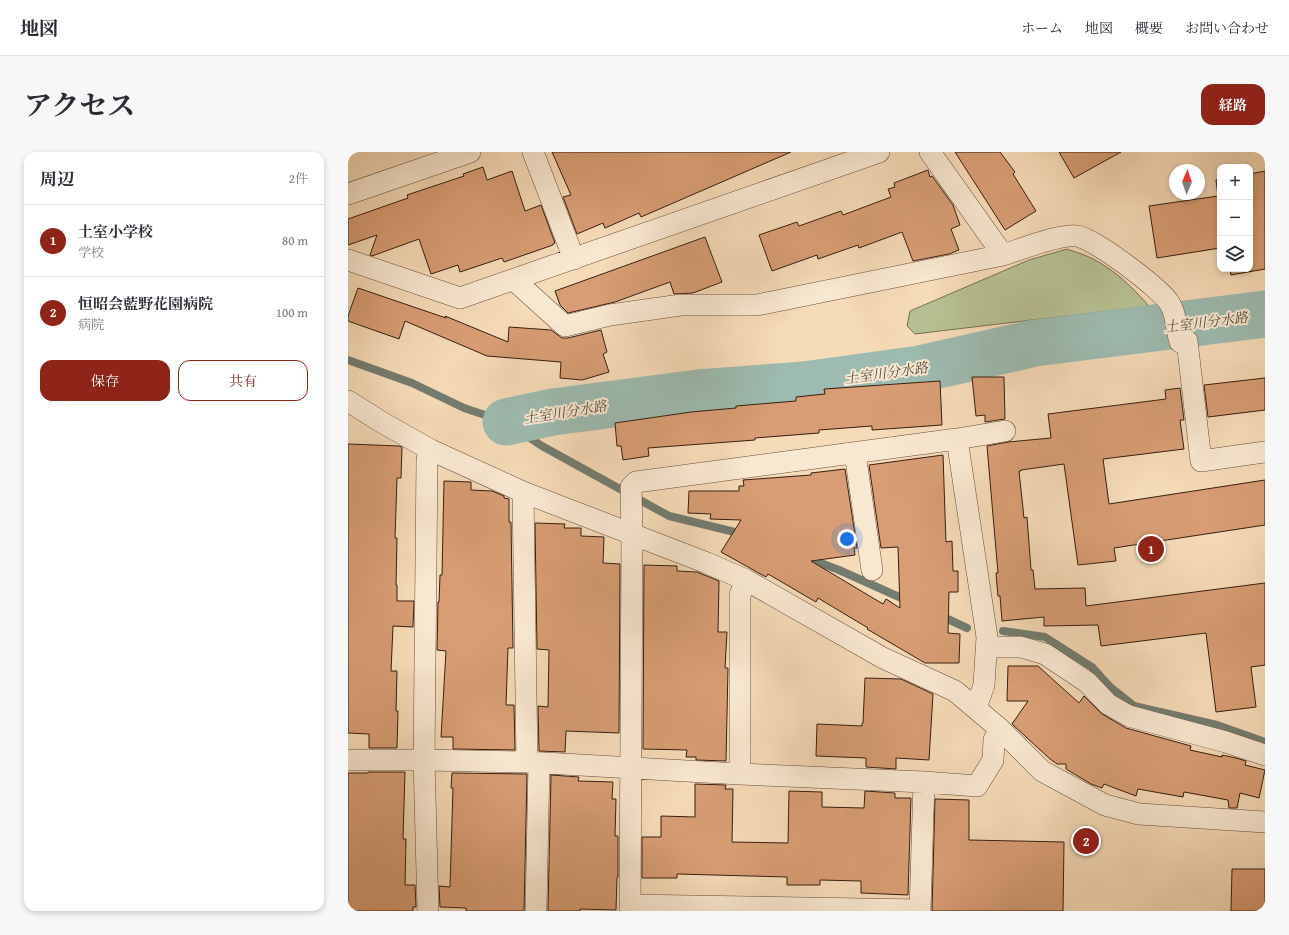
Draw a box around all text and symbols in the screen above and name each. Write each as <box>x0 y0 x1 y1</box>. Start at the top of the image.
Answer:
text: 地図 <box>20 14 58 42</box>
text: ホーム <box>1021 18 1063 38</box>
text: 地図 <box>1085 18 1113 38</box>
text: 概要 <box>1135 18 1163 38</box>
text: お問い合わせ <box>1185 18 1269 38</box>
text: アクセス <box>24 84 135 125</box>
button: 経路 <box>1201 84 1265 125</box>
north arrow <box>1169 164 1205 200</box>
map controls <box>1217 164 1253 272</box>
button: + <box>1217 164 1253 200</box>
text: 周辺 <box>40 166 74 191</box>
text: 2件 <box>289 169 308 188</box>
button: − <box>1217 200 1253 236</box>
text: 土室小学校 <box>78 221 153 242</box>
text: 1 <box>50 231 56 250</box>
text: 80 m <box>282 231 308 250</box>
button: layers <box>1217 236 1253 272</box>
text: 学校 <box>78 243 104 262</box>
text: 恒昭会藍野花園病院 <box>78 293 213 314</box>
text: 2 <box>50 303 56 322</box>
text: 100 m <box>276 303 308 322</box>
water label: 土室川分水路 <box>1163 307 1250 337</box>
text: 病院 <box>78 315 104 334</box>
water label: 土室川分水路 <box>843 357 930 389</box>
button: 保存 <box>40 360 170 401</box>
button: 共有 <box>178 360 308 401</box>
water label: 土室川分水路 <box>522 395 609 428</box>
your location <box>837 529 857 549</box>
pin: 1 <box>1138 534 1164 564</box>
pin: 2 <box>1073 826 1099 856</box>

